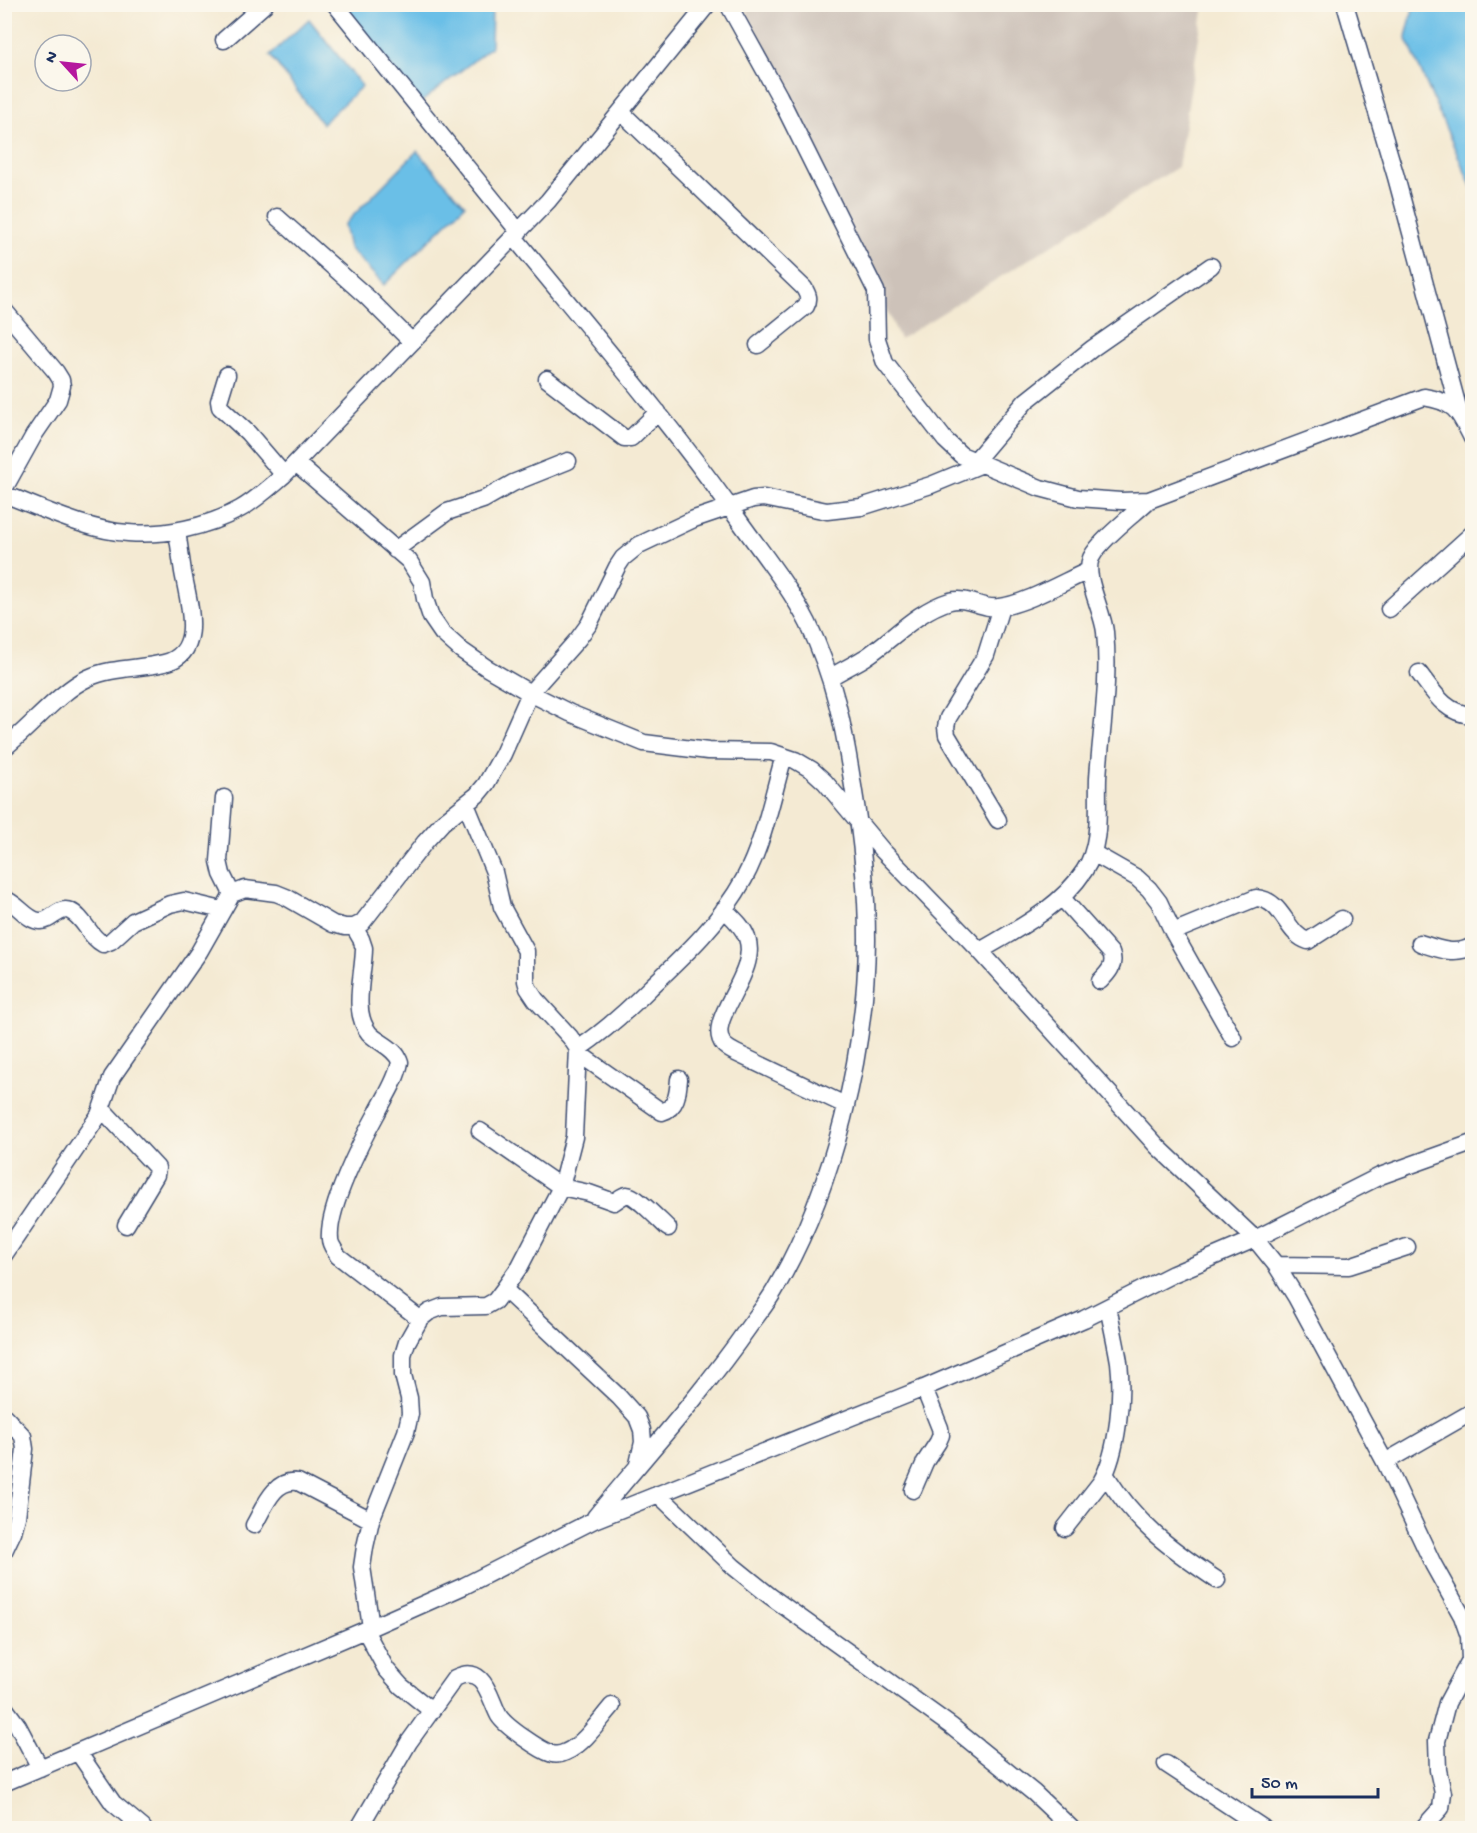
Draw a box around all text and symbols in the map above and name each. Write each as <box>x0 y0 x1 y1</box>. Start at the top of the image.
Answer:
north arrow <box>33 33 93 93</box>
text: N <box>42 48 64 67</box>
scale bar <box>1252 1761 1378 1799</box>
text: 50 m <box>1261 1774 1298 1795</box>

